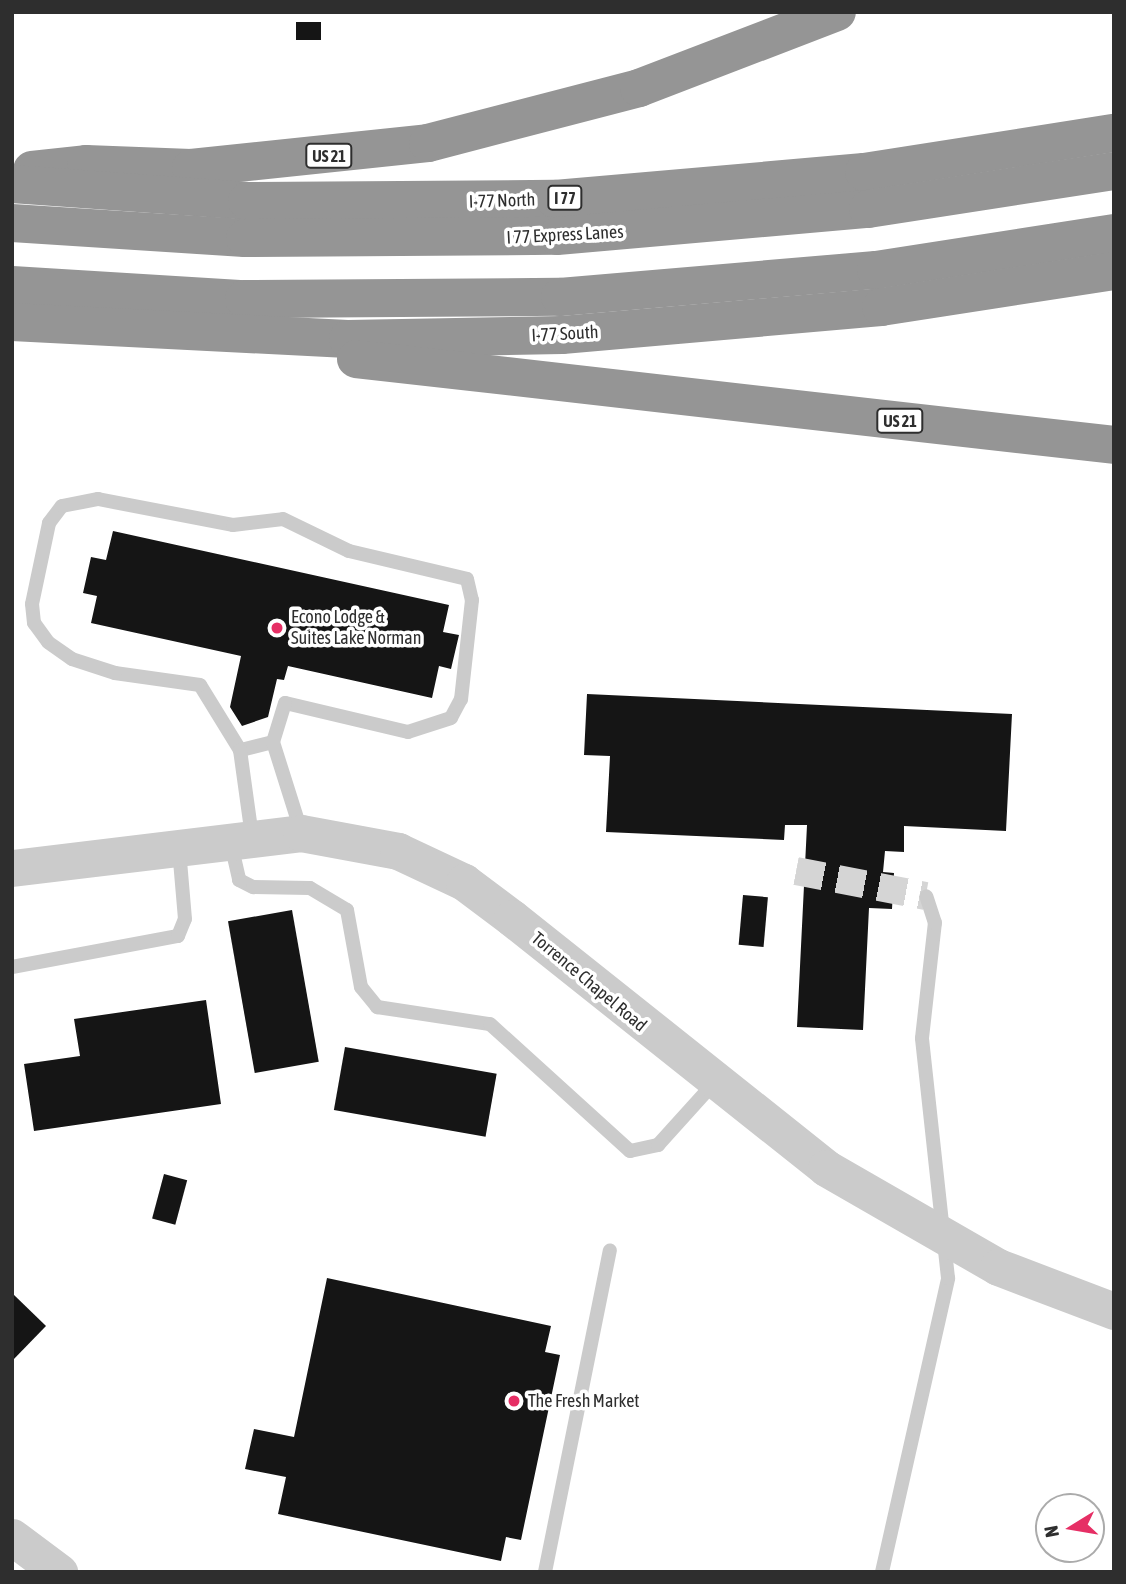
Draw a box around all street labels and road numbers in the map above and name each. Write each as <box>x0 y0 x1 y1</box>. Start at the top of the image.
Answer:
road number: US 21 <box>304 144 354 168</box>
road number: I 77 <box>546 186 584 210</box>
street label: I-77 North <box>468 189 536 213</box>
street label: I 77 Express Lanes <box>506 221 624 249</box>
street label: I-77 South <box>531 321 599 347</box>
road number: US 21 <box>876 408 925 434</box>
street label: Torrence Chapel Road <box>527 928 651 1036</box>

